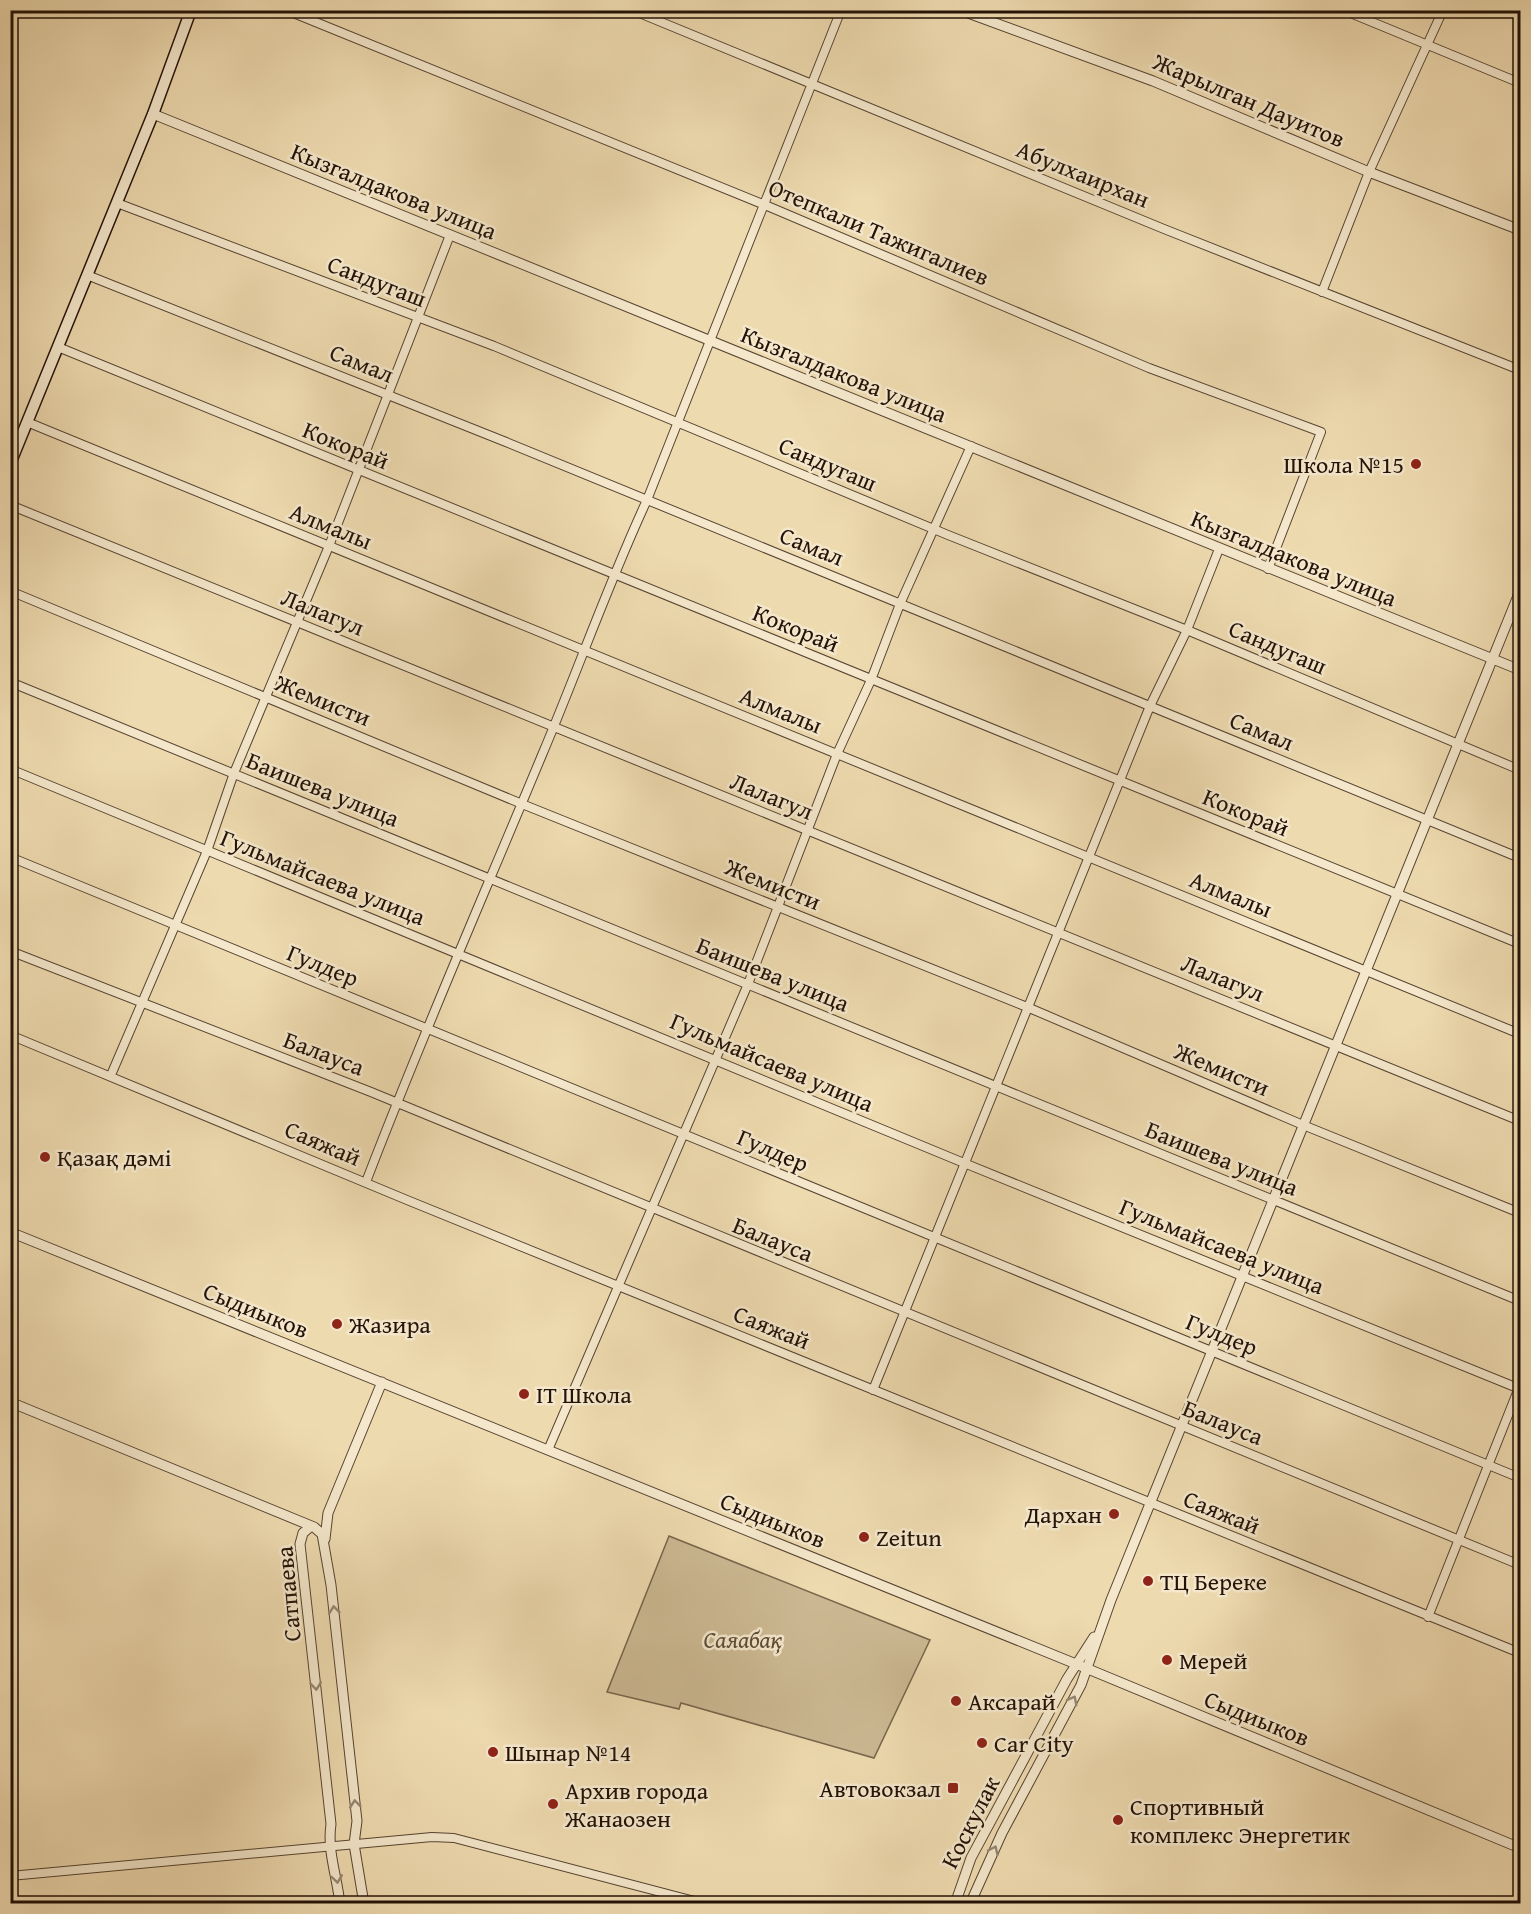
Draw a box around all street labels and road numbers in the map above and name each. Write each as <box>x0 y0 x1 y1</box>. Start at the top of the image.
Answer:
street label: Жарылган Дауитов <box>1147 43 1350 156</box>
street label: Абулхаирхан <box>1011 131 1155 217</box>
street label: Кызгалдакова улица <box>286 134 503 248</box>
street label: Отепкали Тажигалиев <box>763 170 995 294</box>
street label: Сандугаш <box>322 246 432 316</box>
street label: Кызгалдакова улица <box>736 317 953 431</box>
street label: Самал <box>325 334 399 392</box>
street label: Кокорай <box>298 412 394 478</box>
street label: Сандугаш <box>774 428 882 500</box>
street label: Алмалы <box>284 494 378 558</box>
street label: Кызгалдакова улица <box>1186 501 1403 615</box>
street label: Самал <box>775 517 849 575</box>
street label: Лалагул <box>276 579 370 645</box>
street label: Кокорай <box>748 595 844 661</box>
street label: Сандугаш <box>1224 611 1332 683</box>
street label: Жемисти <box>269 665 376 735</box>
street label: Алмалы <box>734 678 828 742</box>
street label: Самал <box>1225 702 1299 760</box>
street label: Баишева улица <box>241 742 405 836</box>
street label: Лалагул <box>725 763 819 829</box>
street label: Кокорай <box>1198 779 1294 845</box>
street label: Гульмайсаева улица <box>215 820 431 934</box>
street label: Жемисти <box>719 849 826 919</box>
street label: Алмалы <box>1184 862 1278 926</box>
street label: Баишева улица <box>691 927 855 1021</box>
street label: Гулдер <box>282 935 364 995</box>
street label: Лалагул <box>1176 945 1270 1011</box>
street label: Гульмайсаева улица <box>665 1003 880 1121</box>
street label: Балауса <box>279 1022 370 1085</box>
street label: Жемисти <box>1168 1033 1275 1105</box>
street label: Саяжай <box>279 1111 367 1175</box>
street label: Баишева улица <box>1140 1111 1304 1205</box>
street label: Гулдер <box>732 1119 814 1181</box>
street label: Гульмайсаева улица <box>1114 1189 1330 1303</box>
street label: Балауса <box>728 1207 819 1271</box>
street label: Сыдиыков <box>198 1273 314 1347</box>
street label: Саяжай <box>728 1296 816 1358</box>
street label: Гулдер <box>1181 1304 1263 1364</box>
street label: Балауса <box>1178 1390 1269 1454</box>
street label: Саяжай <box>1178 1481 1266 1543</box>
street label: Сыдиыков <box>715 1483 831 1557</box>
street label: Сатпаева <box>266 1544 310 1643</box>
street label: Сыдиыков <box>1199 1681 1315 1755</box>
street label: Коскулак <box>932 1769 1008 1874</box>

